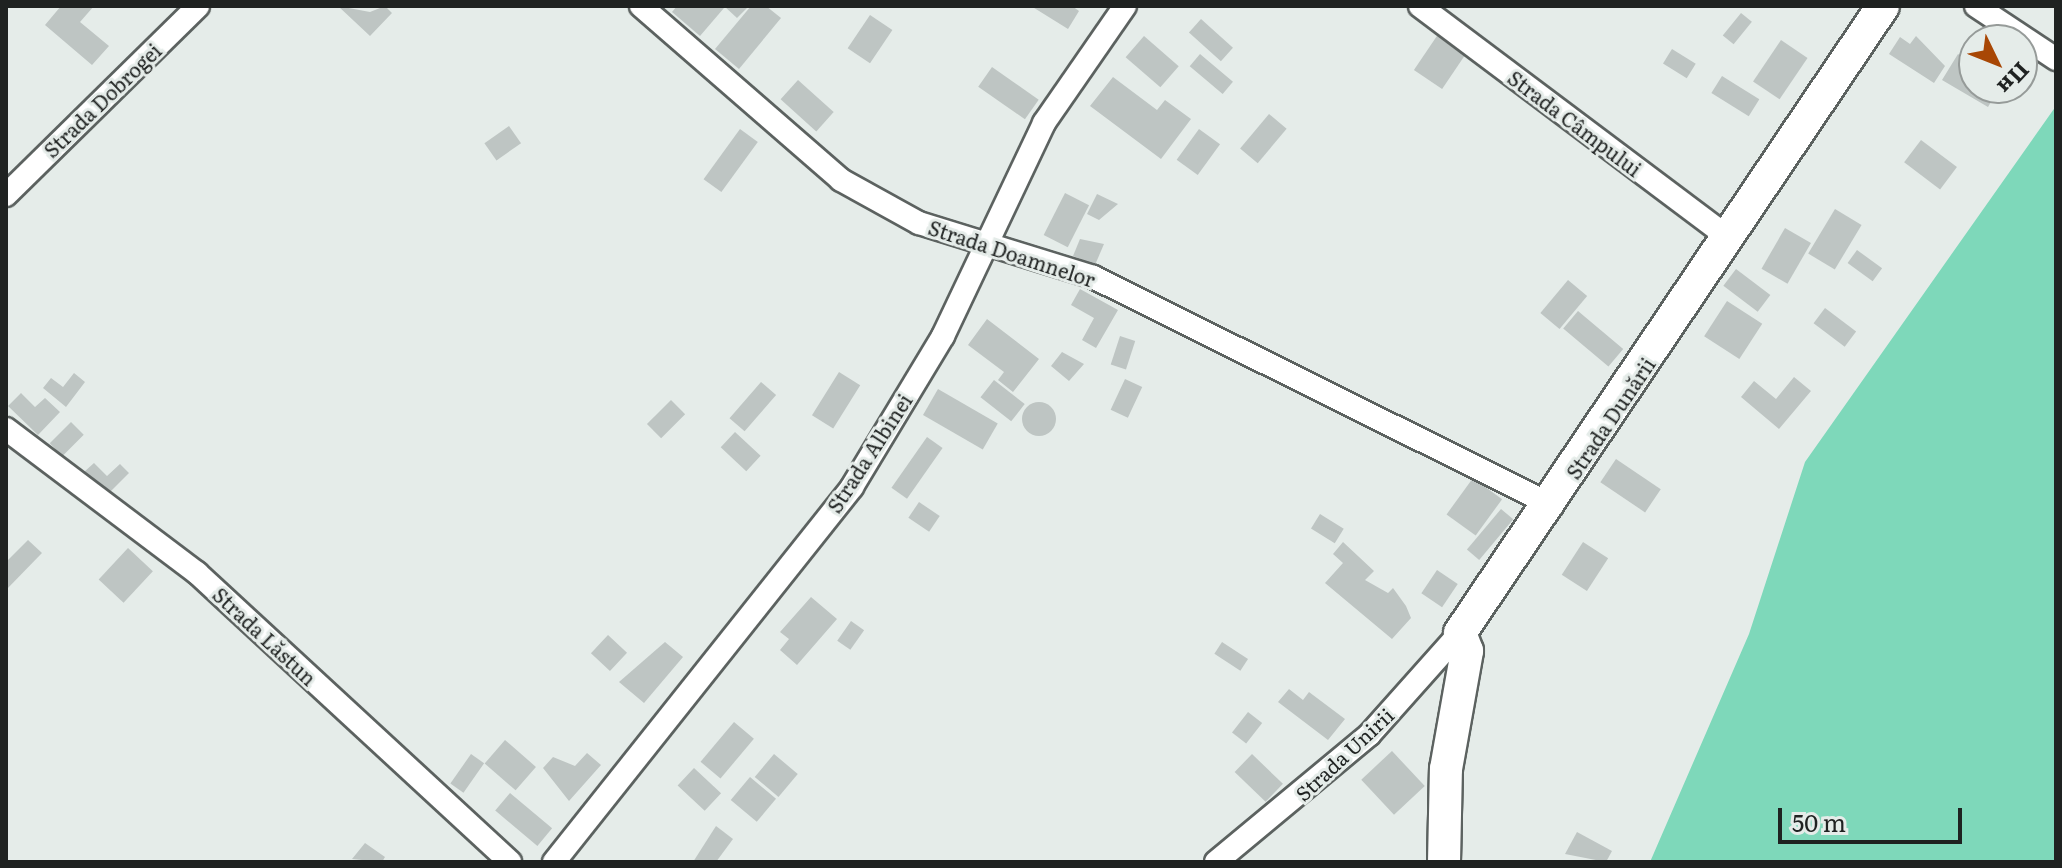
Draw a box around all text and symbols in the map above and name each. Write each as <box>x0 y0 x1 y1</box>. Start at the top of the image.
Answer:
north arrow <box>1958 24 2038 104</box>
street label: Strada Dobrogei <box>38 38 166 162</box>
text: Пн <box>1991 56 2038 103</box>
street label: Strada Câmpului <box>1504 65 1646 181</box>
street label: Strada Doamnelor <box>926 215 1098 291</box>
street label: Strada Dunării <box>1561 353 1659 483</box>
street label: Strada Albinei <box>822 389 916 517</box>
street label: Strada Lăstun <box>208 582 322 690</box>
street label: Strada Unirii <box>1290 703 1398 805</box>
scale bar <box>1782 792 1966 842</box>
text: 50 m <box>1792 804 1846 839</box>

